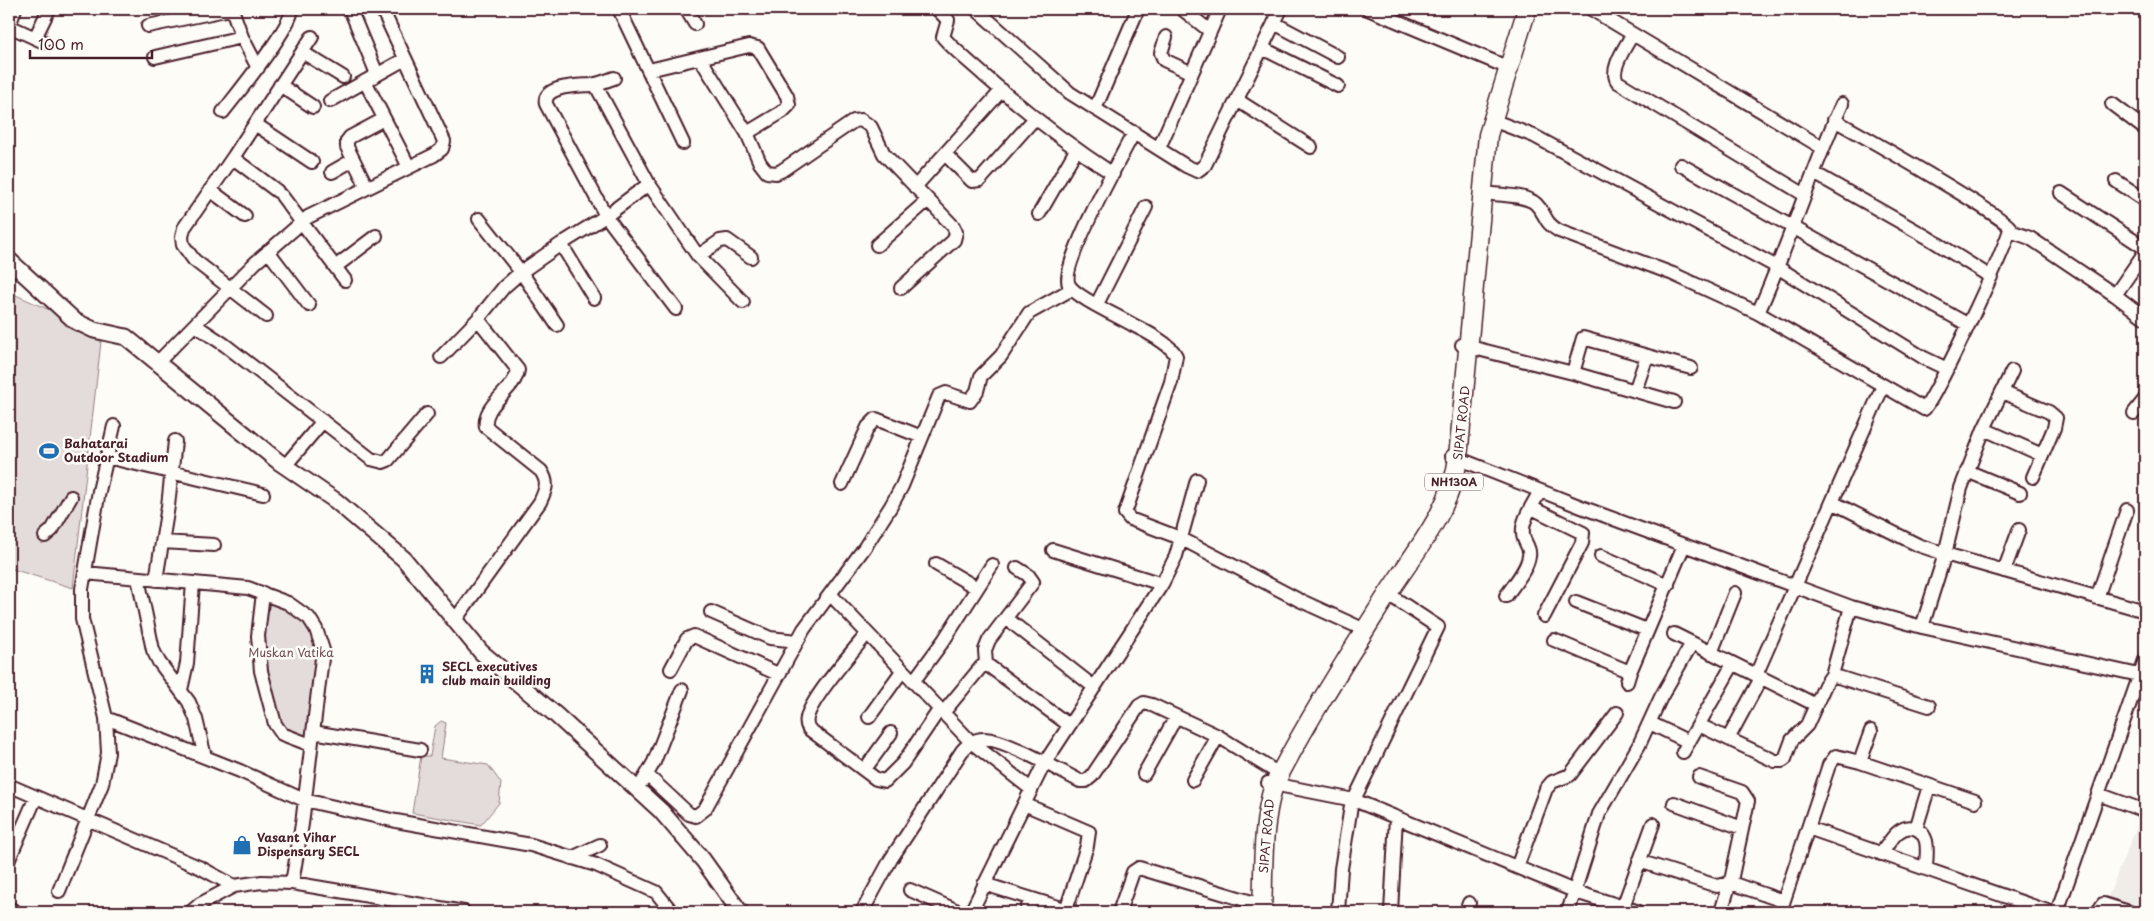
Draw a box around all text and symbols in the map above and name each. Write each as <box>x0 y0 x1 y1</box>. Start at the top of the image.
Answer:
scale bar <box>30 28 152 60</box>
text: 100 m <box>38 32 84 55</box>
street label: SIPAT ROAD <box>1448 385 1474 461</box>
place label: Bahatarai Outdoor Stadium <box>64 434 168 466</box>
sports icon: Bahatarai Outdoor Stadium <box>38 440 60 462</box>
road number: NH130A <box>1425 474 1483 491</box>
park label: Muskan Vatika <box>248 643 334 661</box>
place label: SECL executives club main building <box>442 657 551 689</box>
building icon: SECL executives club main building <box>416 663 438 685</box>
street label: SIPAT ROAD <box>1254 798 1278 874</box>
place label: Vasant Vihar Dispensary SECL <box>257 828 359 860</box>
shop icon: Vasant Vihar Dispensary SECL <box>231 834 253 856</box>

